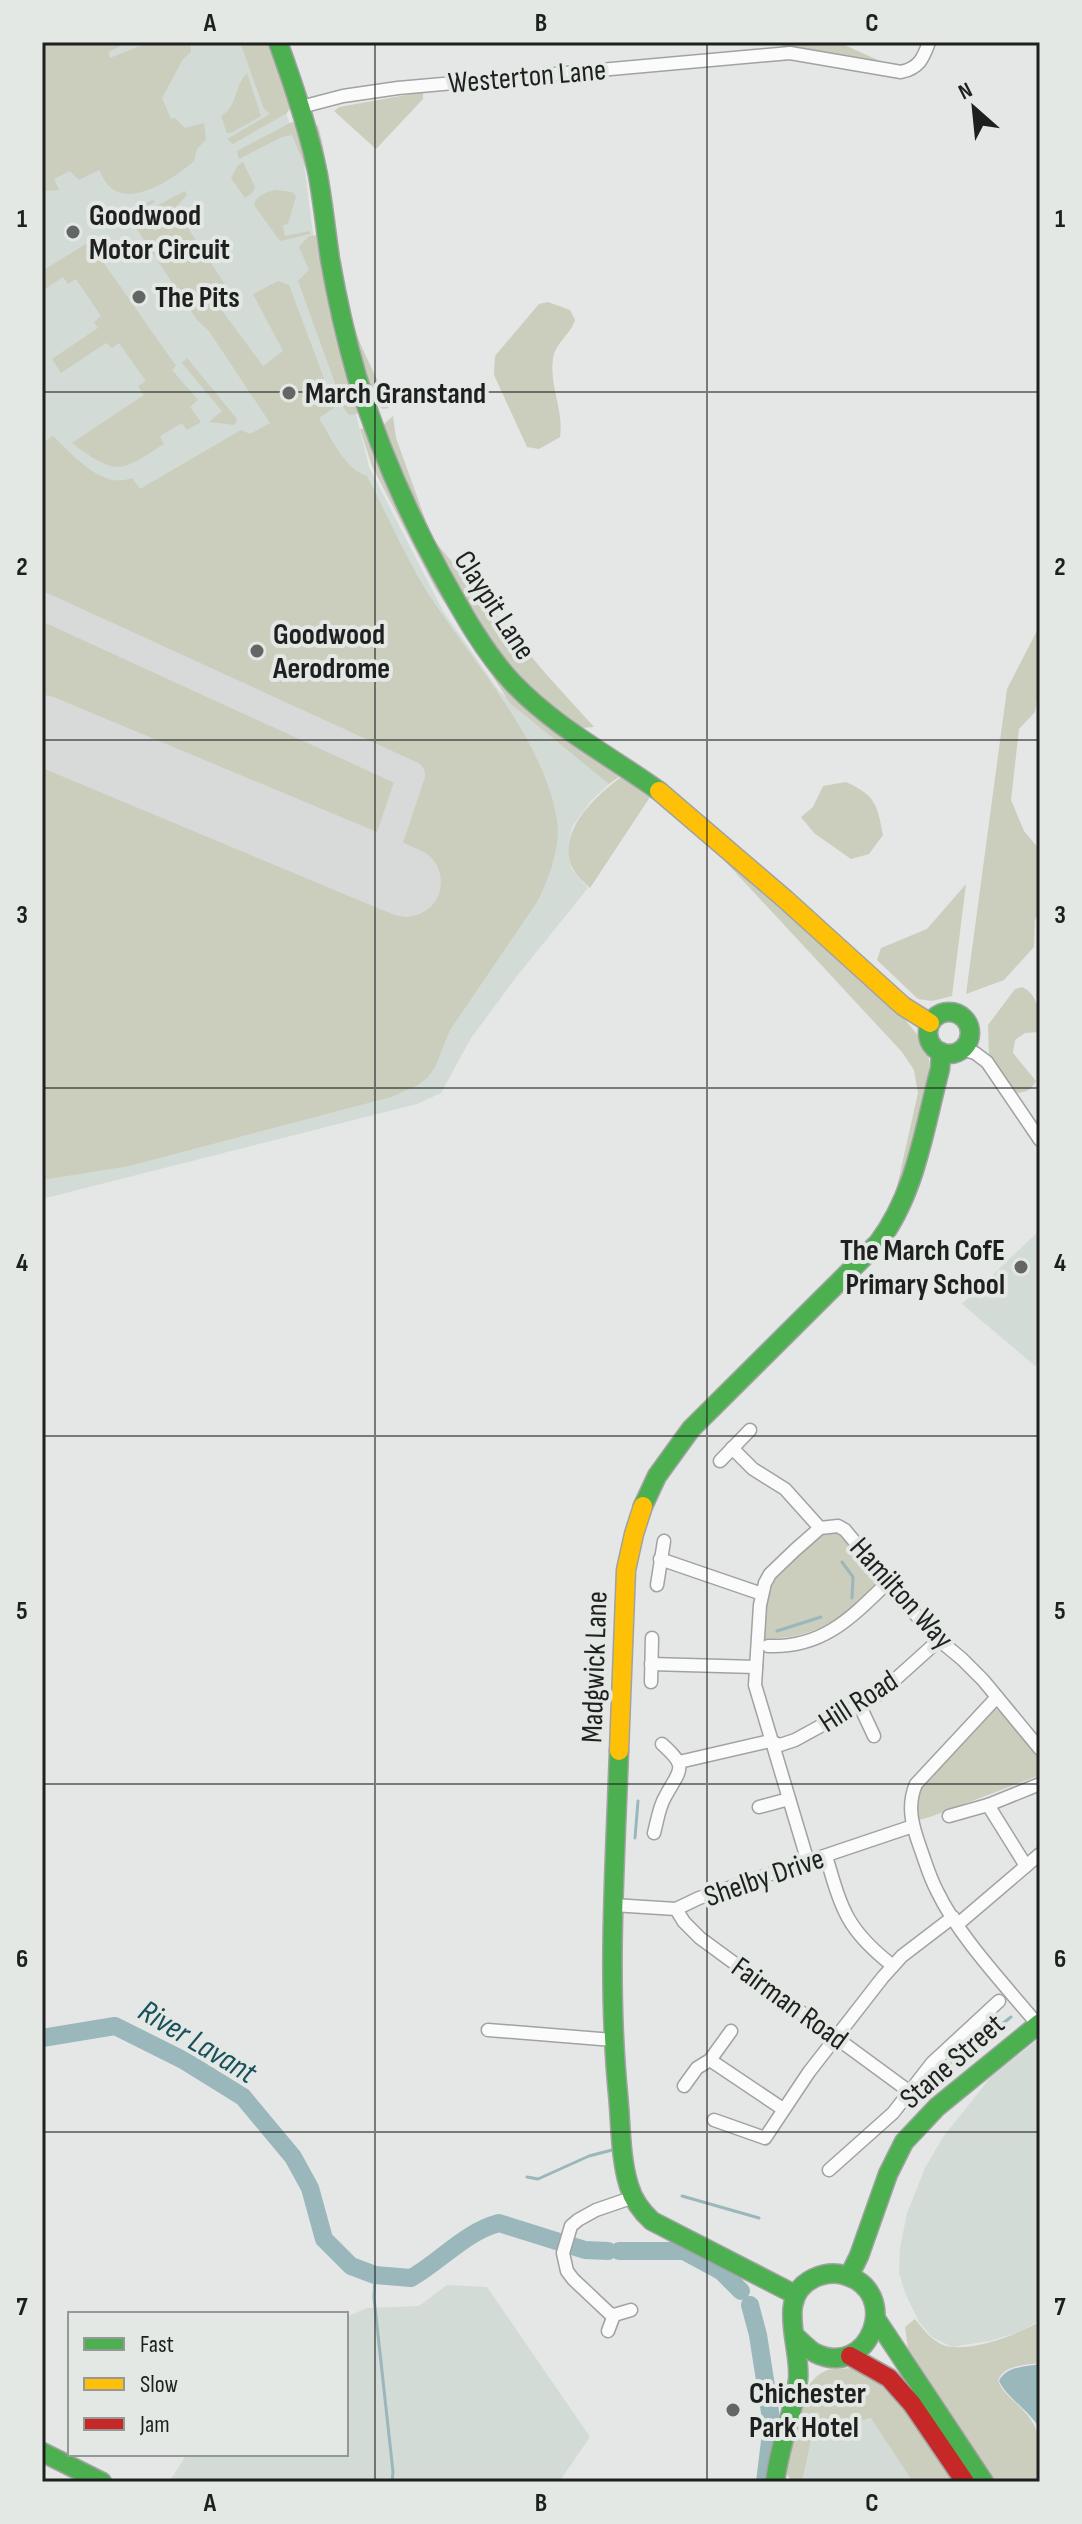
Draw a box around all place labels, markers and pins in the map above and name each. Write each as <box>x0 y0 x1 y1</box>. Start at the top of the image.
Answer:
place label: Goodwood Motor Circuit <box>89 198 230 268</box>
marker: Goodwood Motor Circuit <box>64 223 82 241</box>
place label: The Pits <box>155 280 240 316</box>
marker: The Pits <box>130 288 148 306</box>
place label: March Granstand <box>305 376 486 412</box>
marker: March Granstand <box>280 384 298 402</box>
place label: Goodwood Aerodrome <box>272 617 390 687</box>
marker: Goodwood Aerodrome <box>248 642 266 660</box>
place label: The March CofE Primary School <box>840 1233 1005 1303</box>
marker: The March CofE Primary School <box>1012 1258 1030 1276</box>
place label: Chichester Park Hotel <box>749 2376 866 2446</box>
marker: Chichester Park Hotel <box>724 2401 742 2419</box>

